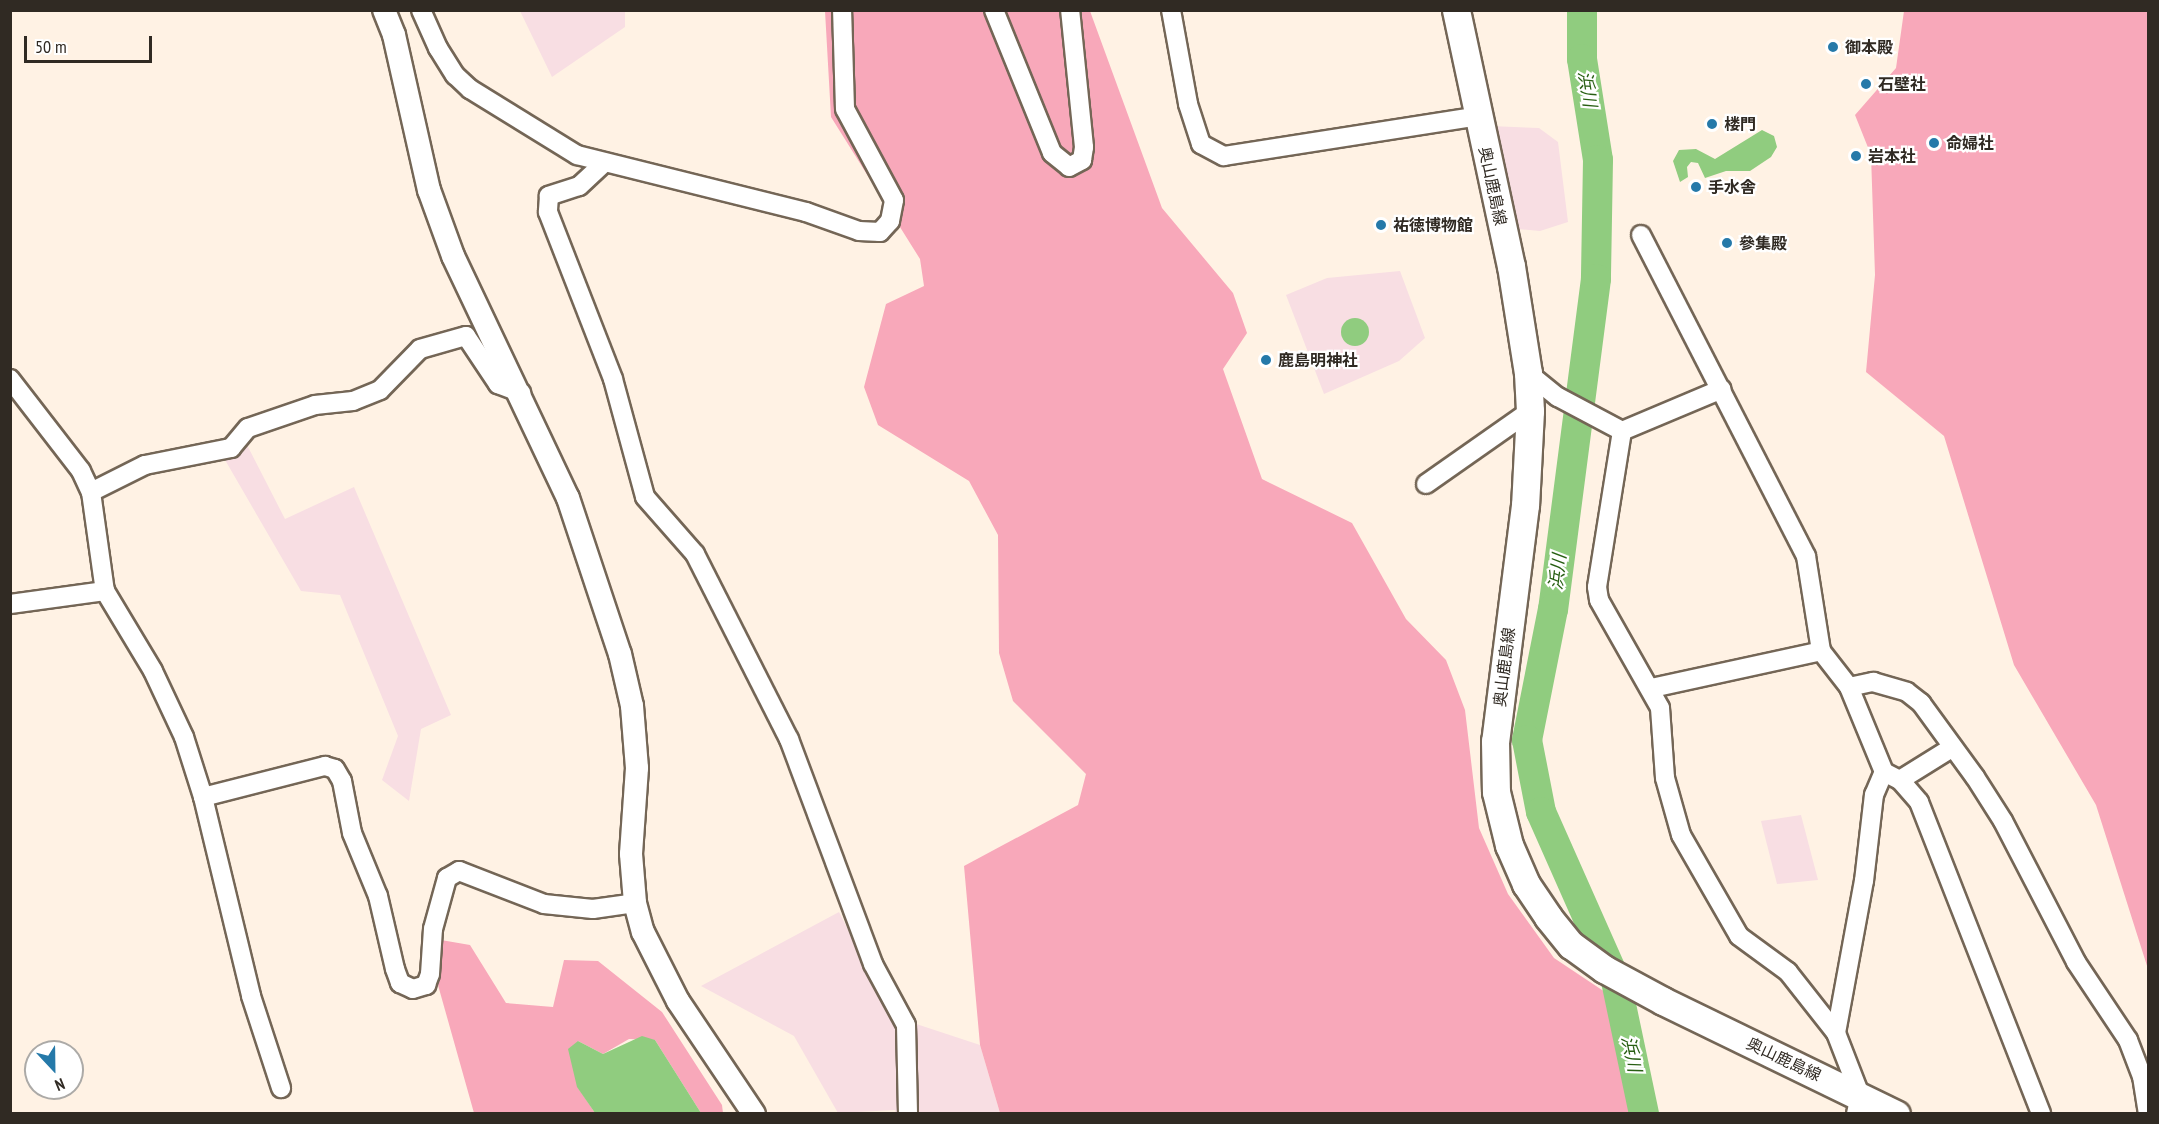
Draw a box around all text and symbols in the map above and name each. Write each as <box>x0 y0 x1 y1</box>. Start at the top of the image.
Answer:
scale bar <box>27 24 154 62</box>
text: 50 m <box>35 35 67 58</box>
place label: 御本殿 <box>1845 37 1893 57</box>
marker: 御本殿 <box>1826 40 1840 54</box>
water label: 浜川 <box>1574 70 1600 108</box>
place label: 石壁社 <box>1878 74 1926 94</box>
marker: 石壁社 <box>1859 77 1873 91</box>
place label: 楼門 <box>1724 114 1756 134</box>
marker: 楼門 <box>1705 117 1719 131</box>
place label: 命婦社 <box>1946 133 1994 153</box>
marker: 命婦社 <box>1927 136 1941 150</box>
street label: 奥山鹿島線 <box>1475 145 1511 227</box>
place label: 岩本社 <box>1868 146 1916 166</box>
marker: 岩本社 <box>1849 149 1863 163</box>
place label: 手水舎 <box>1708 177 1756 197</box>
marker: 手水舎 <box>1689 180 1703 194</box>
place label: 祐徳博物館 <box>1393 215 1473 235</box>
marker: 祐徳博物館 <box>1374 218 1388 232</box>
place label: 參集殿 <box>1739 233 1787 253</box>
marker: 參集殿 <box>1720 236 1734 250</box>
place label: 鹿島明神社 <box>1278 350 1358 370</box>
marker: 鹿島明神社 <box>1259 353 1273 367</box>
water label: 浜川 <box>1545 553 1571 591</box>
street label: 奥山鹿島線 <box>1490 626 1518 708</box>
street label: 奥山鹿島線 <box>1744 1033 1824 1085</box>
water label: 浜川 <box>1617 1034 1645 1074</box>
north arrow <box>24 1040 84 1100</box>
text: N <box>52 1074 68 1096</box>

